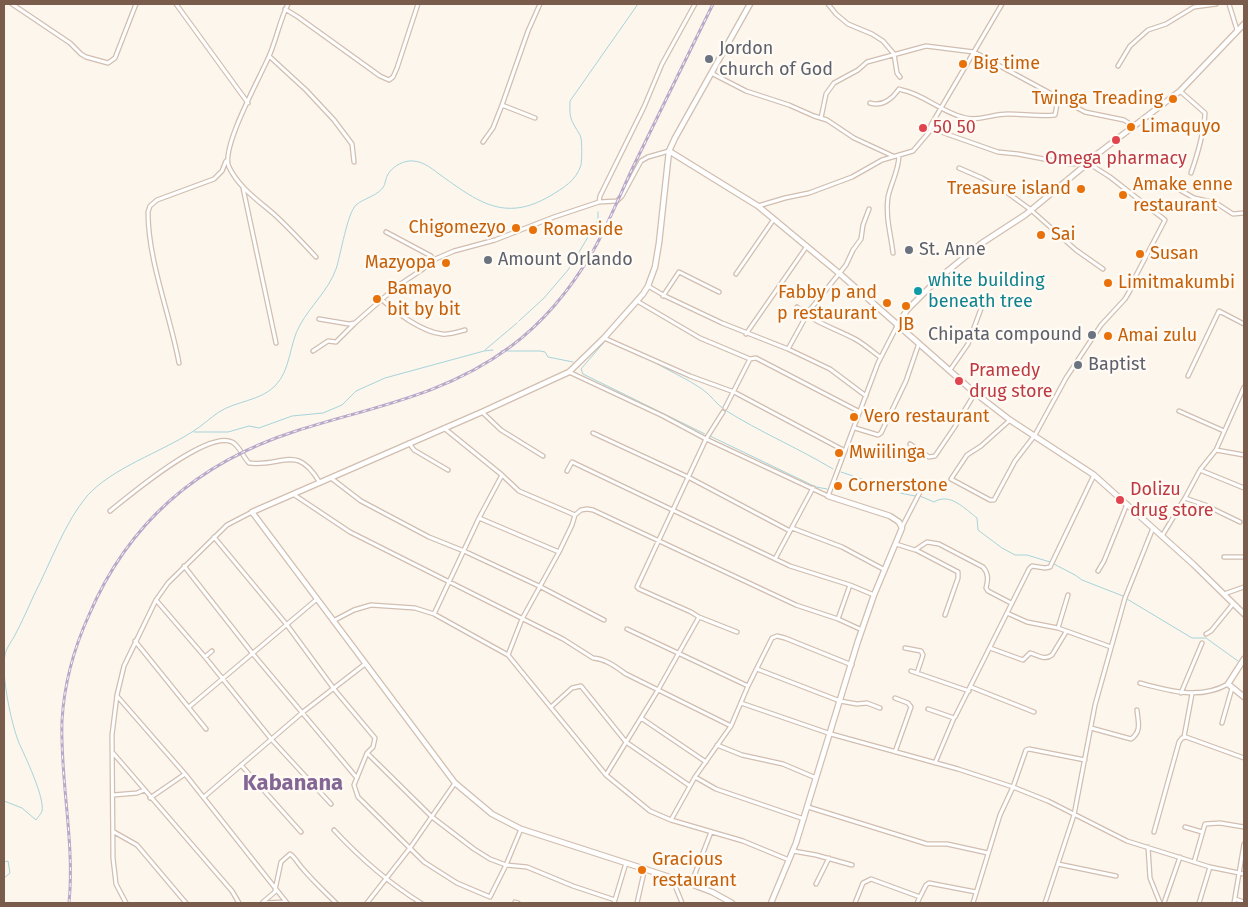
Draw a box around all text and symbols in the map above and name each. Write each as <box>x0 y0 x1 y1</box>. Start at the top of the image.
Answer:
place label: Jordon church of God <box>719 38 833 80</box>
marker: Jordon church of God <box>703 53 715 65</box>
place label: Big time <box>973 53 1040 75</box>
marker: Big time <box>957 58 969 70</box>
place label: Twinga Treading <box>1032 88 1163 110</box>
marker: Twinga Treading <box>1167 93 1179 105</box>
place label: Limaquyo <box>1141 116 1221 138</box>
place label: 50 50 <box>933 117 976 139</box>
marker: Limaquyo <box>1125 121 1137 133</box>
marker: 50 50 <box>917 122 929 134</box>
marker: Omega pharmacy <box>1110 134 1122 146</box>
place label: Omega pharmacy <box>1045 148 1187 170</box>
place label: Amake enne restaurant <box>1133 174 1233 216</box>
place label: Treasure island <box>947 178 1071 200</box>
marker: Treasure island <box>1075 183 1087 195</box>
marker: Amake enne restaurant <box>1117 189 1129 201</box>
place label: Chigomezyo <box>409 217 506 239</box>
place label: Romaside <box>543 219 623 241</box>
marker: Chigomezyo <box>510 222 522 234</box>
marker: Romaside <box>527 224 539 236</box>
place label: Sai <box>1051 224 1076 246</box>
marker: Sai <box>1035 229 1047 241</box>
place label: St. Anne <box>919 239 986 261</box>
place label: Susan <box>1150 243 1199 265</box>
marker: St. Anne <box>903 244 915 256</box>
marker: Susan <box>1134 248 1146 260</box>
place label: Amount Orlando <box>498 249 633 271</box>
place label: Mazyopa <box>365 252 436 274</box>
marker: Amount Orlando <box>482 254 494 266</box>
marker: Mazyopa <box>440 257 452 269</box>
place label: white building beneath tree <box>928 270 1045 312</box>
place label: Limitmakumbi <box>1118 272 1235 294</box>
marker: Limitmakumbi <box>1102 277 1114 289</box>
place label: Bamayo bit by bit <box>387 278 461 320</box>
place label: Fabby p and p restaurant <box>777 282 877 324</box>
marker: white building beneath tree <box>912 285 924 297</box>
marker: Bamayo bit by bit <box>371 293 383 305</box>
marker: Fabby p and p restaurant <box>881 297 893 309</box>
marker: JB <box>900 300 912 312</box>
place label: JB <box>898 314 914 336</box>
place label: Chipata compound <box>928 324 1082 346</box>
place label: Amai zulu <box>1118 325 1197 347</box>
marker: Chipata compound <box>1086 329 1098 341</box>
marker: Amai zulu <box>1102 330 1114 342</box>
place label: Baptist <box>1088 354 1146 376</box>
marker: Baptist <box>1072 359 1084 371</box>
place label: Pramedy drug store <box>969 360 1053 402</box>
marker: Pramedy drug store <box>953 375 965 387</box>
place label: Vero restaurant <box>864 406 989 428</box>
marker: Vero restaurant <box>848 411 860 423</box>
place label: Mwiilinga <box>849 442 926 464</box>
marker: Mwiilinga <box>833 447 845 459</box>
place label: Cornerstone <box>848 475 948 497</box>
place label: Dolizu drug store <box>1130 479 1214 522</box>
marker: Cornerstone <box>832 480 844 492</box>
marker: Dolizu drug store <box>1114 494 1126 506</box>
district label: Kabanana <box>243 771 343 797</box>
place label: Gracious restaurant <box>652 849 736 892</box>
marker: Gracious restaurant <box>636 864 648 876</box>

